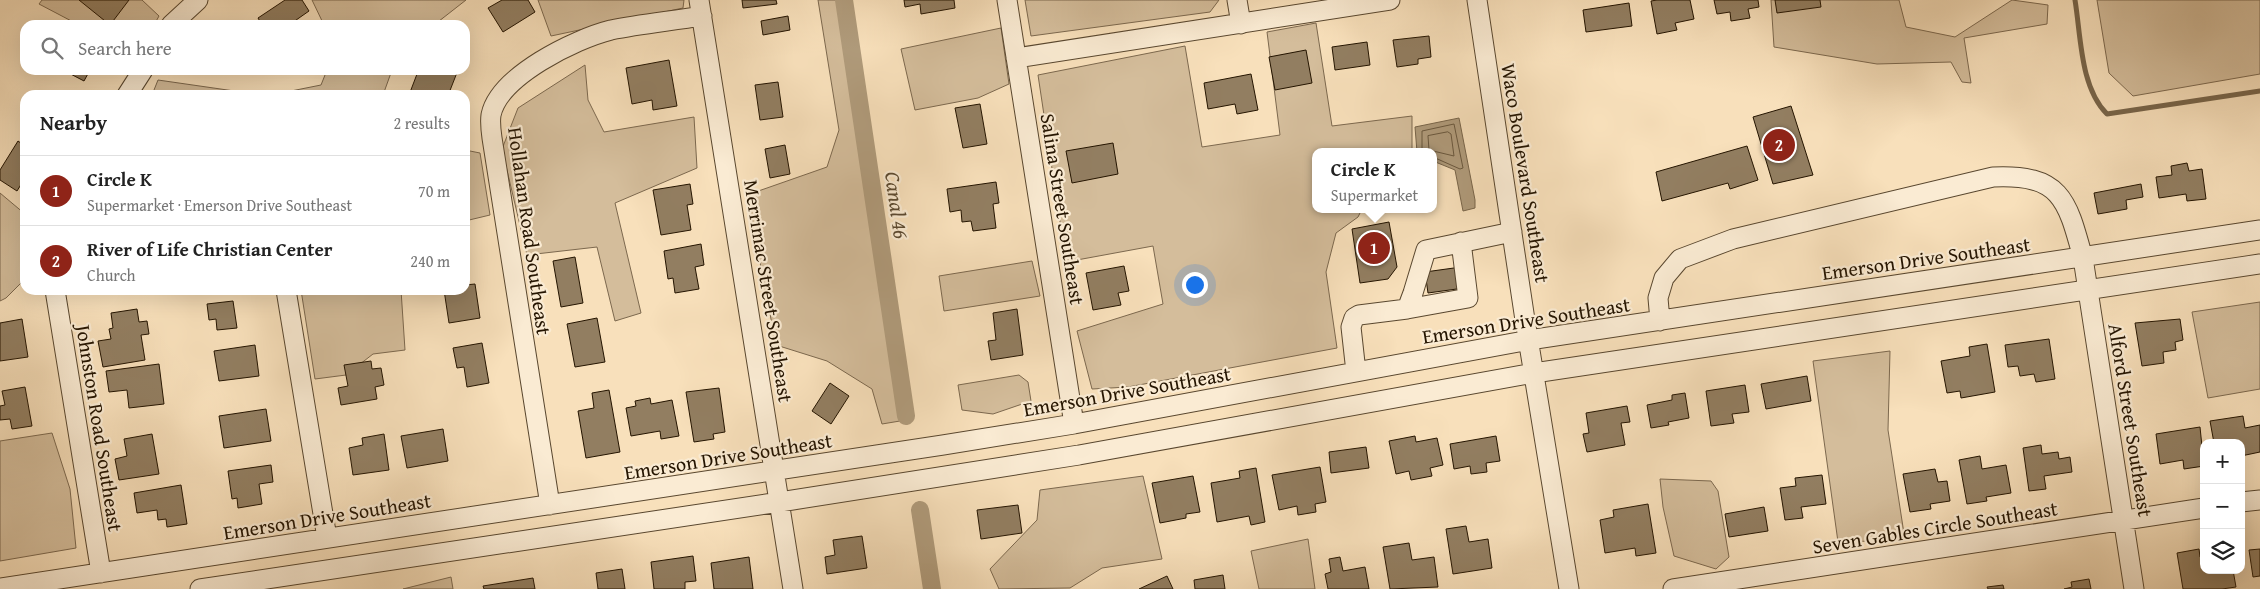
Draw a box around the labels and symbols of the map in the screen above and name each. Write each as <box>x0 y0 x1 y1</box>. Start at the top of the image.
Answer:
street label: Waco Boulevard Southeast <box>1494 61 1558 285</box>
street label: Salina Street Southeast <box>1034 111 1092 307</box>
street label: Hollahan Road Southeast <box>501 125 559 337</box>
pin: 2 <box>1763 126 1795 164</box>
water label: Canal 46 <box>877 170 917 241</box>
street label: Merrimac Street Southeast <box>737 178 801 404</box>
pin: 1 <box>1358 229 1390 267</box>
street label: Emerson Drive Southeast <box>1820 229 2032 287</box>
your location <box>1182 272 1208 298</box>
street label: Emerson Drive Southeast <box>1420 289 1632 351</box>
street label: Johnston Road Southeast <box>69 320 131 533</box>
street label: Alford Street Southeast <box>2101 321 2161 519</box>
street label: Emerson Drive Southeast <box>1021 358 1233 424</box>
street label: Emerson Drive Southeast <box>622 425 834 487</box>
street label: Emerson Drive Southeast <box>221 485 433 547</box>
street label: Seven Gables Circle Southeast <box>1810 493 2060 561</box>

